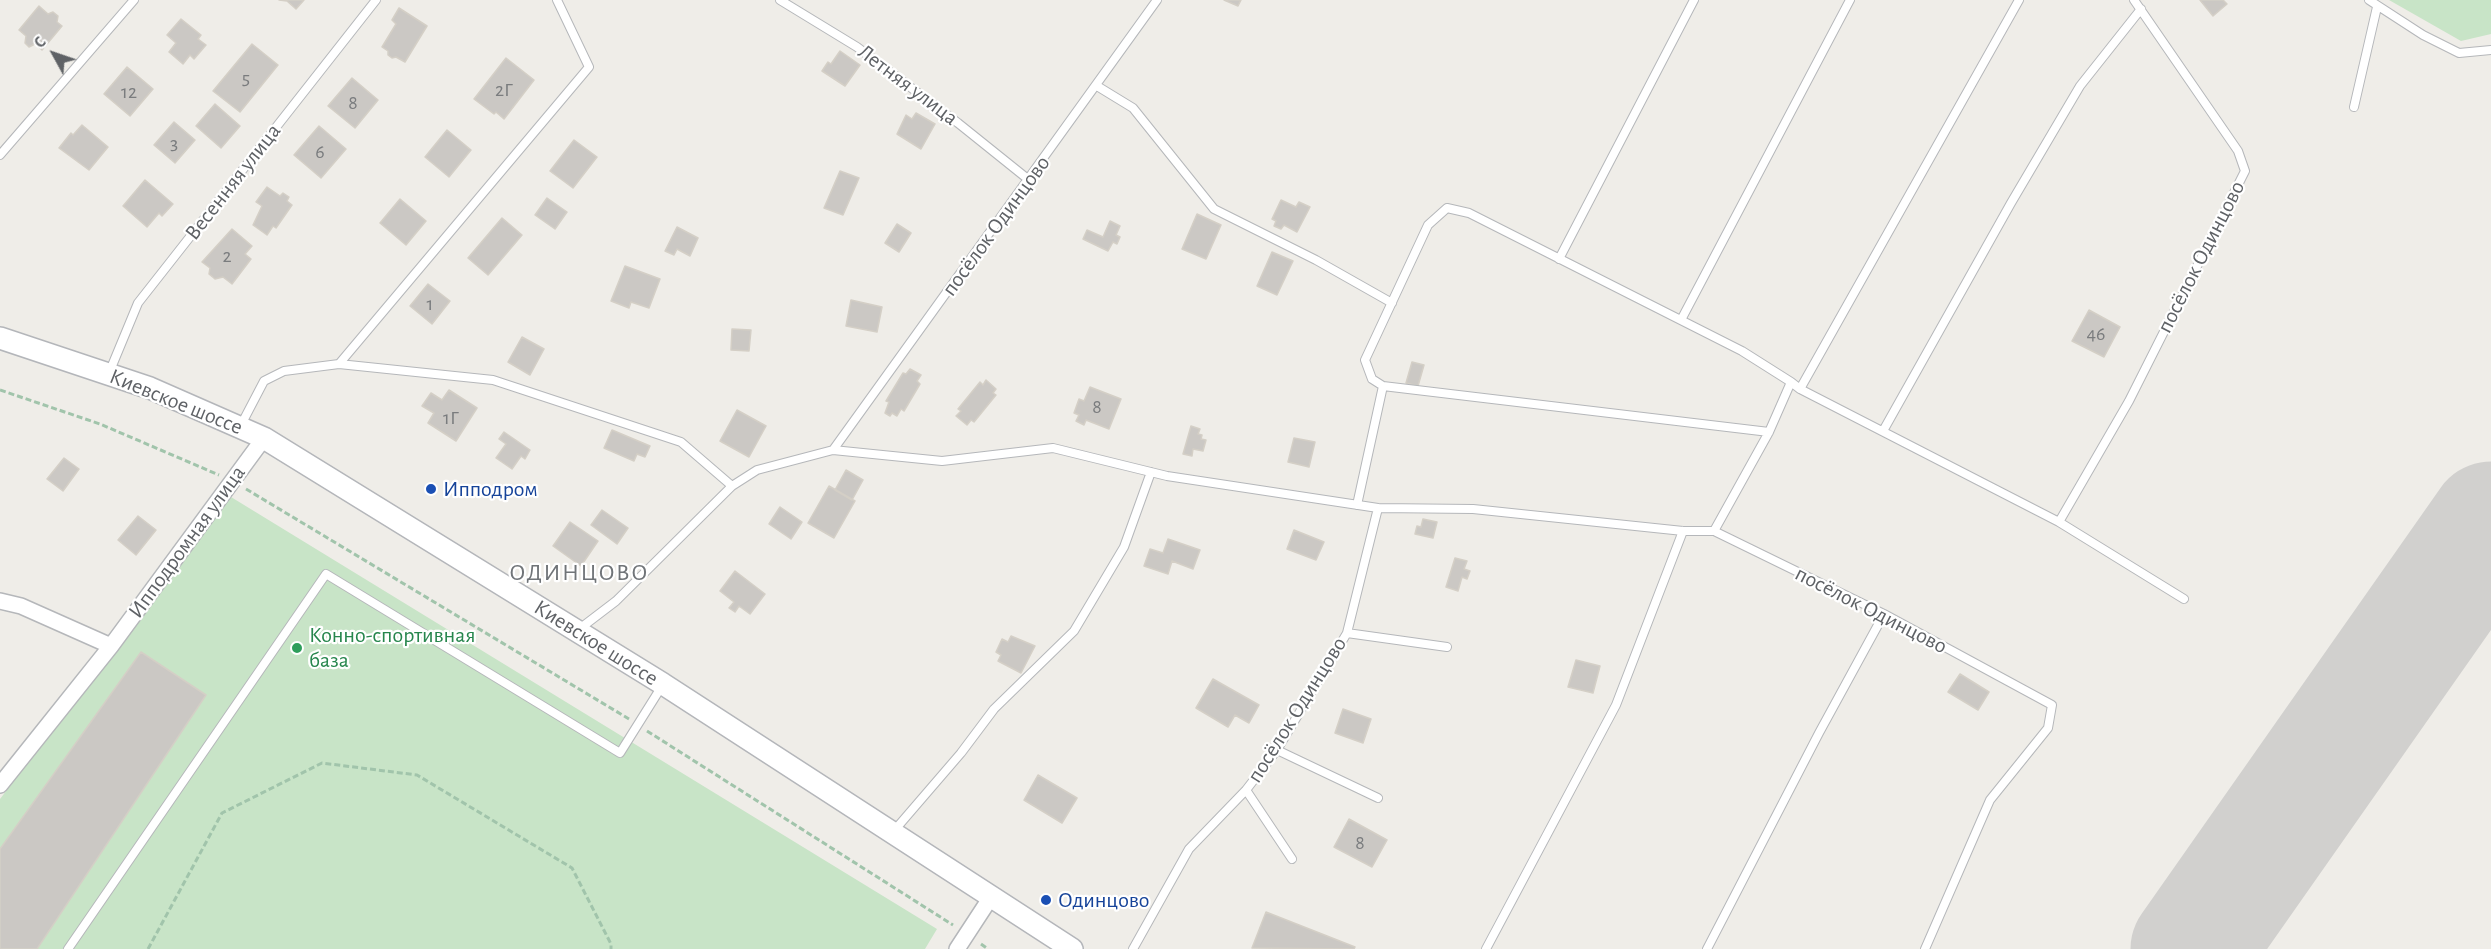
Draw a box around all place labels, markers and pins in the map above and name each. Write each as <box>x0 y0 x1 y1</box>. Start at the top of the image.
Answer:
place label: Ипподром <box>443 476 538 502</box>
marker: Ипподром <box>424 482 438 496</box>
place label: Конно-спортивная база <box>309 622 475 674</box>
marker: Конно-спортивная база <box>290 641 304 655</box>
place label: Одинцово <box>1058 887 1150 913</box>
marker: Одинцово <box>1039 893 1053 907</box>

